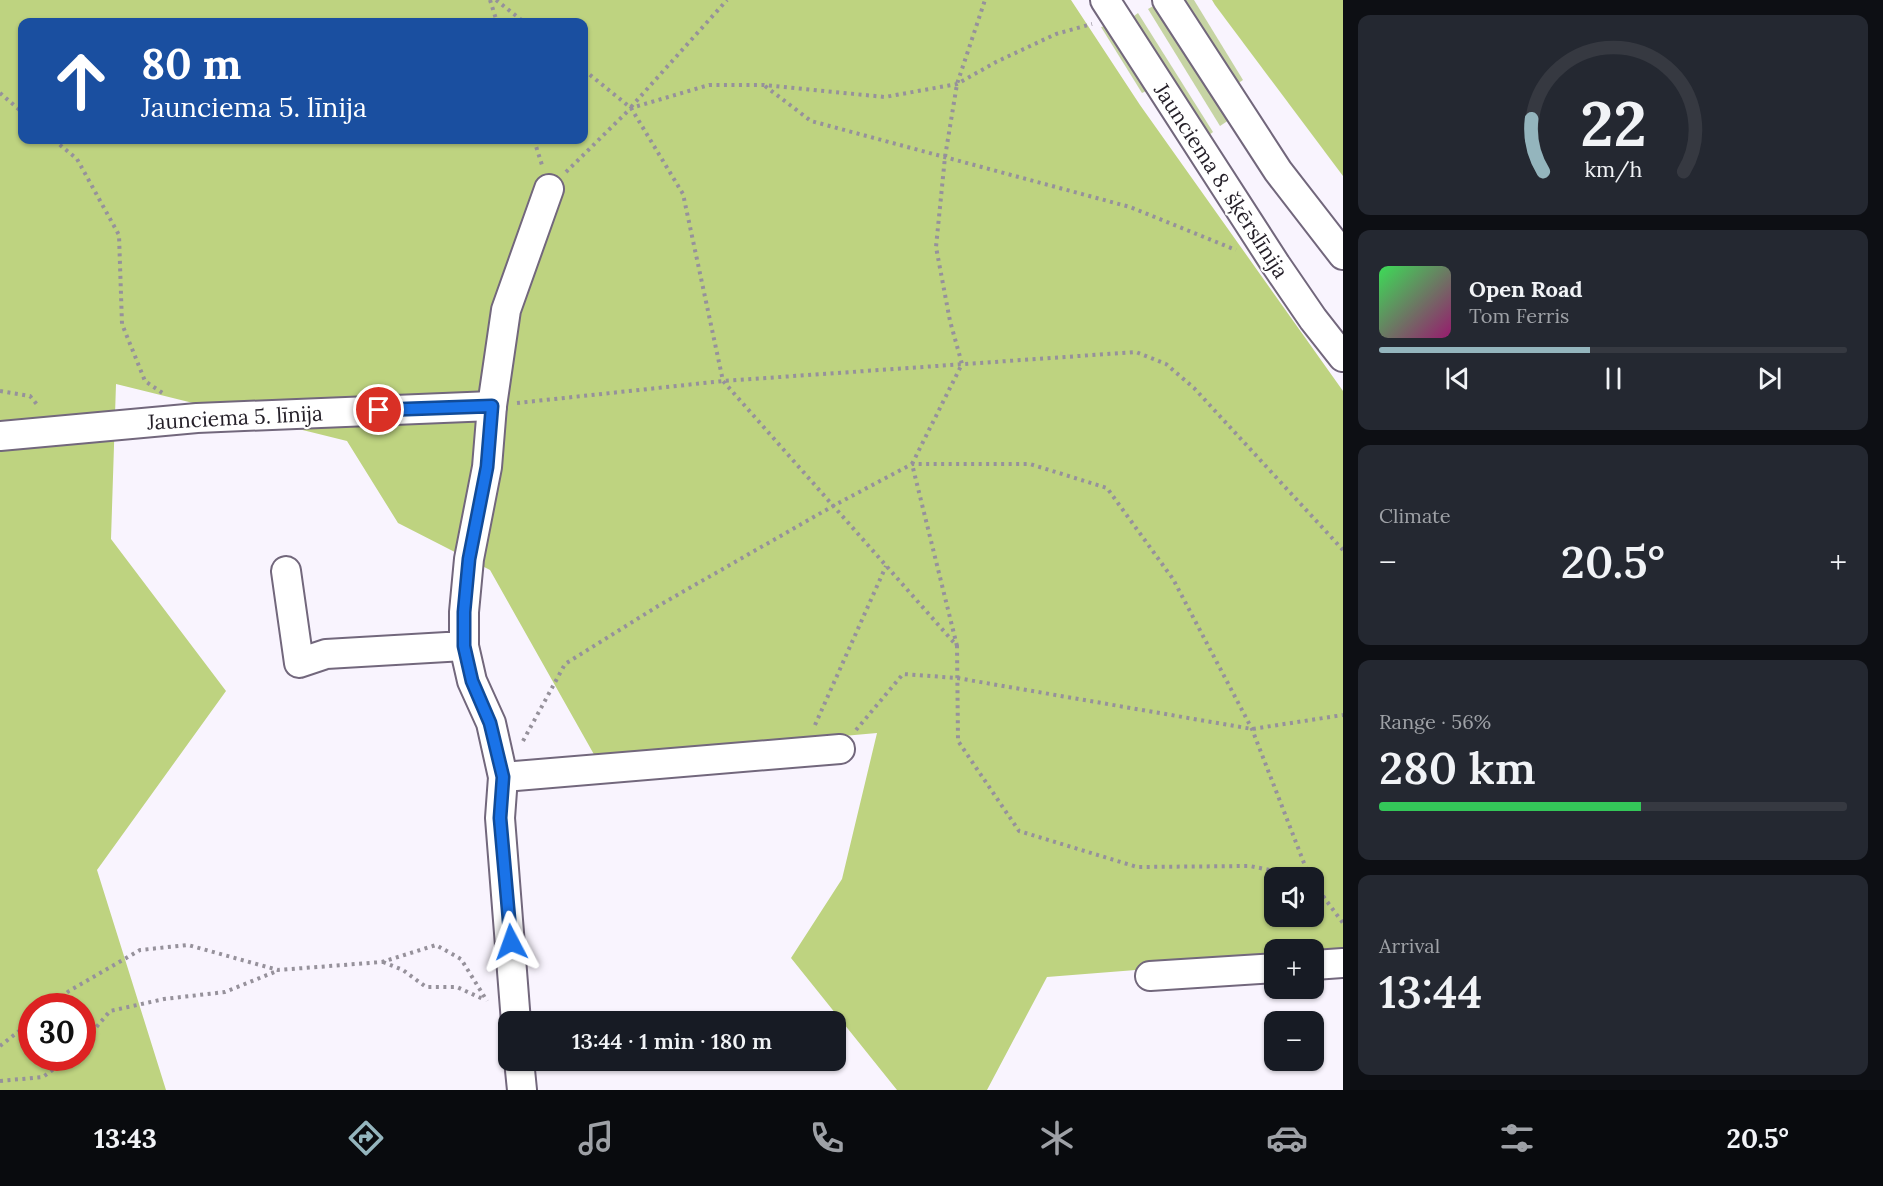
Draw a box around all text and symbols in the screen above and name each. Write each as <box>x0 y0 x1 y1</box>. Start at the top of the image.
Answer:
text: 80 m <box>141 37 241 91</box>
icon: ahead <box>42 42 120 120</box>
street label: Jaunciema 8. šķērslīnija <box>1148 77 1295 283</box>
text: 22 <box>1580 83 1646 163</box>
text: Jaunciema 5. līnija <box>141 90 367 124</box>
text: km/h <box>1584 155 1642 183</box>
text: Open Road <box>1469 275 1583 303</box>
text: Tom Ferris <box>1469 303 1569 328</box>
icon: previous <box>1441 362 1474 395</box>
icon: pause <box>1597 362 1630 395</box>
icon: next <box>1753 362 1786 395</box>
pin <box>353 384 404 435</box>
icon: arrive <box>362 393 395 426</box>
street label: Jaunciema 5. līnija <box>145 399 324 436</box>
text: Climate <box>1379 503 1451 528</box>
text: 20.5° <box>1561 533 1665 590</box>
text: − <box>1379 541 1397 583</box>
text: + <box>1830 541 1847 583</box>
text: Range · 56% <box>1379 709 1491 734</box>
text: 280 km <box>1379 739 1536 796</box>
map controls <box>1264 867 1324 1071</box>
button: sound <box>1264 867 1324 927</box>
position arrow <box>479 910 543 974</box>
text: Arrival <box>1379 933 1440 958</box>
button: + <box>1264 939 1324 999</box>
text: 13:44 <box>1379 963 1482 1020</box>
speed limit sign: 30 <box>18 993 96 1071</box>
button: − <box>1264 1011 1324 1071</box>
text: 13:44 · 1 min · 180 m <box>572 1027 772 1055</box>
icon: directions <box>345 1117 387 1159</box>
icon: music <box>575 1117 617 1159</box>
icon: phone <box>806 1117 848 1159</box>
icon: climate <box>1036 1117 1078 1159</box>
icon: car <box>1266 1117 1308 1159</box>
icon: filters <box>1496 1117 1538 1159</box>
text: 13:43 <box>94 1121 157 1155</box>
text: 20.5° <box>1726 1121 1789 1155</box>

